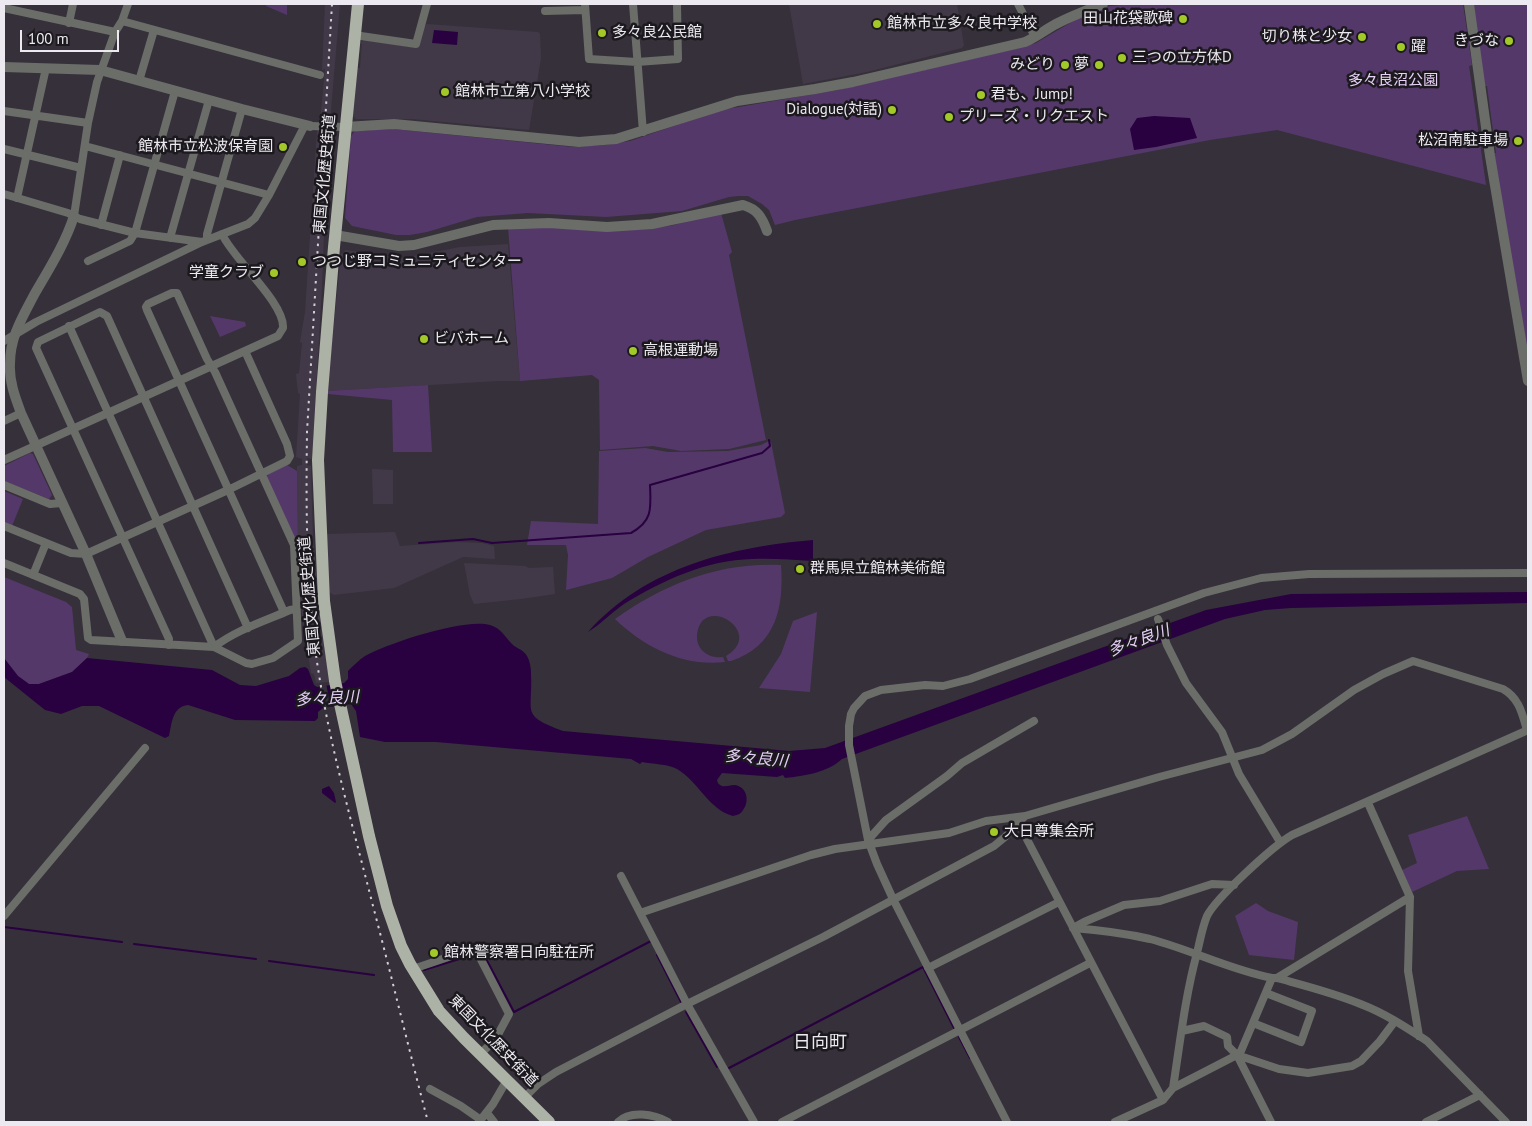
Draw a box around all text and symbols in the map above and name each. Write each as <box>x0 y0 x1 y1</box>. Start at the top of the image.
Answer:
place label: 田山花袋歌碑 <box>1083 10 1173 28</box>
marker: 田山花袋歌碑 <box>1177 13 1189 25</box>
place label: 館林市立多々良中学校 <box>887 15 1037 33</box>
marker: 館林市立多々良中学校 <box>871 18 883 30</box>
scale bar <box>22 20 121 52</box>
place label: 多々良公民館 <box>612 24 702 42</box>
marker: 多々良公民館 <box>596 27 608 39</box>
place label: 切り株と少女 <box>1262 28 1352 46</box>
text: 100 m <box>28 29 69 48</box>
marker: 切り株と少女 <box>1356 31 1368 43</box>
place label: きづな <box>1454 32 1499 50</box>
marker: きづな <box>1503 35 1515 47</box>
place label: 躍 <box>1411 38 1426 56</box>
marker: 躍 <box>1395 41 1407 53</box>
place label: 三つの立方体D <box>1132 49 1232 67</box>
marker: 三つの立方体D <box>1116 52 1128 64</box>
place label: みどり <box>1010 56 1055 74</box>
place label: 夢 <box>1074 56 1089 74</box>
marker: みどり <box>1059 59 1071 71</box>
marker: 夢 <box>1093 59 1105 71</box>
park label: 多々良沼公園 <box>1348 72 1438 90</box>
place label: 館林市立第八小学校 <box>455 83 590 101</box>
marker: 館林市立第八小学校 <box>439 86 451 98</box>
place label: 君も、Jump! <box>991 86 1073 104</box>
marker: 君も、Jump! <box>975 89 987 101</box>
place label: Dialogue(対話) <box>786 101 882 119</box>
marker: Dialogue(対話) <box>886 104 898 116</box>
place label: プリーズ・リクエスト <box>959 108 1109 126</box>
marker: プリーズ・リクエスト <box>943 111 955 123</box>
street label: 東国文化歴史街道 <box>311 113 339 235</box>
place label: 松沼南駐車場 <box>1418 132 1508 150</box>
marker: 松沼南駐車場 <box>1512 135 1524 147</box>
place label: 館林市立松波保育園 <box>138 138 273 156</box>
marker: 館林市立松波保育園 <box>277 141 289 153</box>
place label: つつじ野コミュニティセンター <box>312 253 522 271</box>
marker: つつじ野コミュニティセンター <box>296 256 308 268</box>
place label: 学童クラブ <box>189 264 264 282</box>
marker: 学童クラブ <box>268 267 280 279</box>
place label: ビバホーム <box>434 330 509 348</box>
marker: ビバホーム <box>418 333 430 345</box>
place label: 高根運動場 <box>643 342 718 360</box>
marker: 高根運動場 <box>627 345 639 357</box>
street label: 東国文化歴史街道 <box>296 535 324 657</box>
place label: 群馬県立館林美術館 <box>810 560 945 578</box>
marker: 群馬県立館林美術館 <box>794 563 806 575</box>
water label: 多々良川 <box>1106 621 1172 661</box>
water label: 多々良川 <box>295 688 359 710</box>
water label: 多々良川 <box>723 747 789 771</box>
place label: 大日尊集会所 <box>1004 823 1094 841</box>
marker: 大日尊集会所 <box>988 826 1000 838</box>
place label: 館林警察署日向駐在所 <box>444 944 594 962</box>
marker: 館林警察署日向駐在所 <box>428 947 440 959</box>
street label: 東国文化歴史街道 <box>445 992 541 1090</box>
district label: 日向町 <box>793 1032 847 1054</box>

